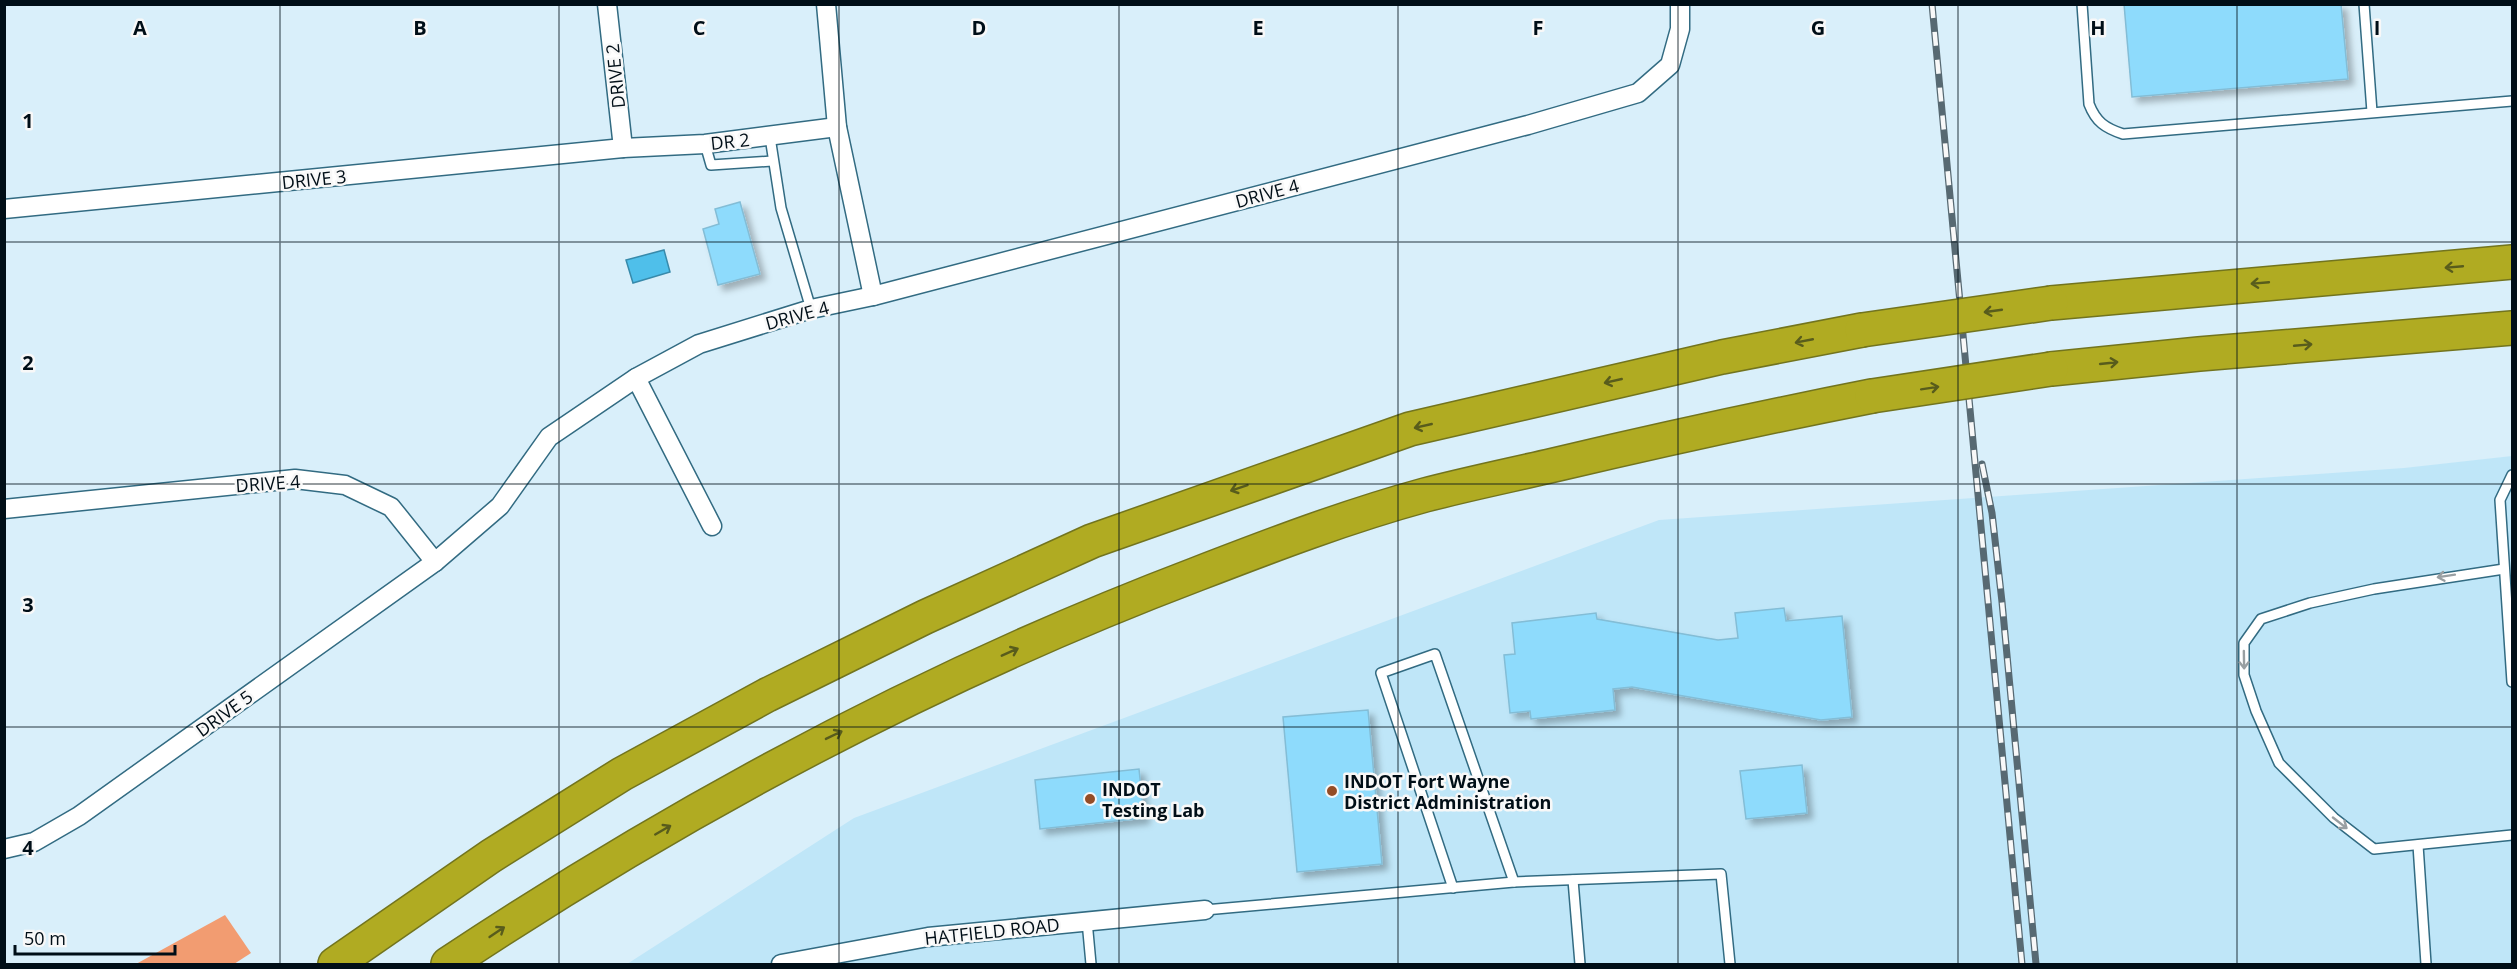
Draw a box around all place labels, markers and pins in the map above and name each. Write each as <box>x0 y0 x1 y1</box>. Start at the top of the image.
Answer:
place label: INDOT Fort Wayne District Administration <box>1344 769 1551 814</box>
place label: INDOT Testing Lab <box>1102 777 1204 822</box>
marker: INDOT Fort Wayne District Administration <box>1325 784 1339 798</box>
marker: INDOT Testing Lab <box>1083 792 1097 806</box>

